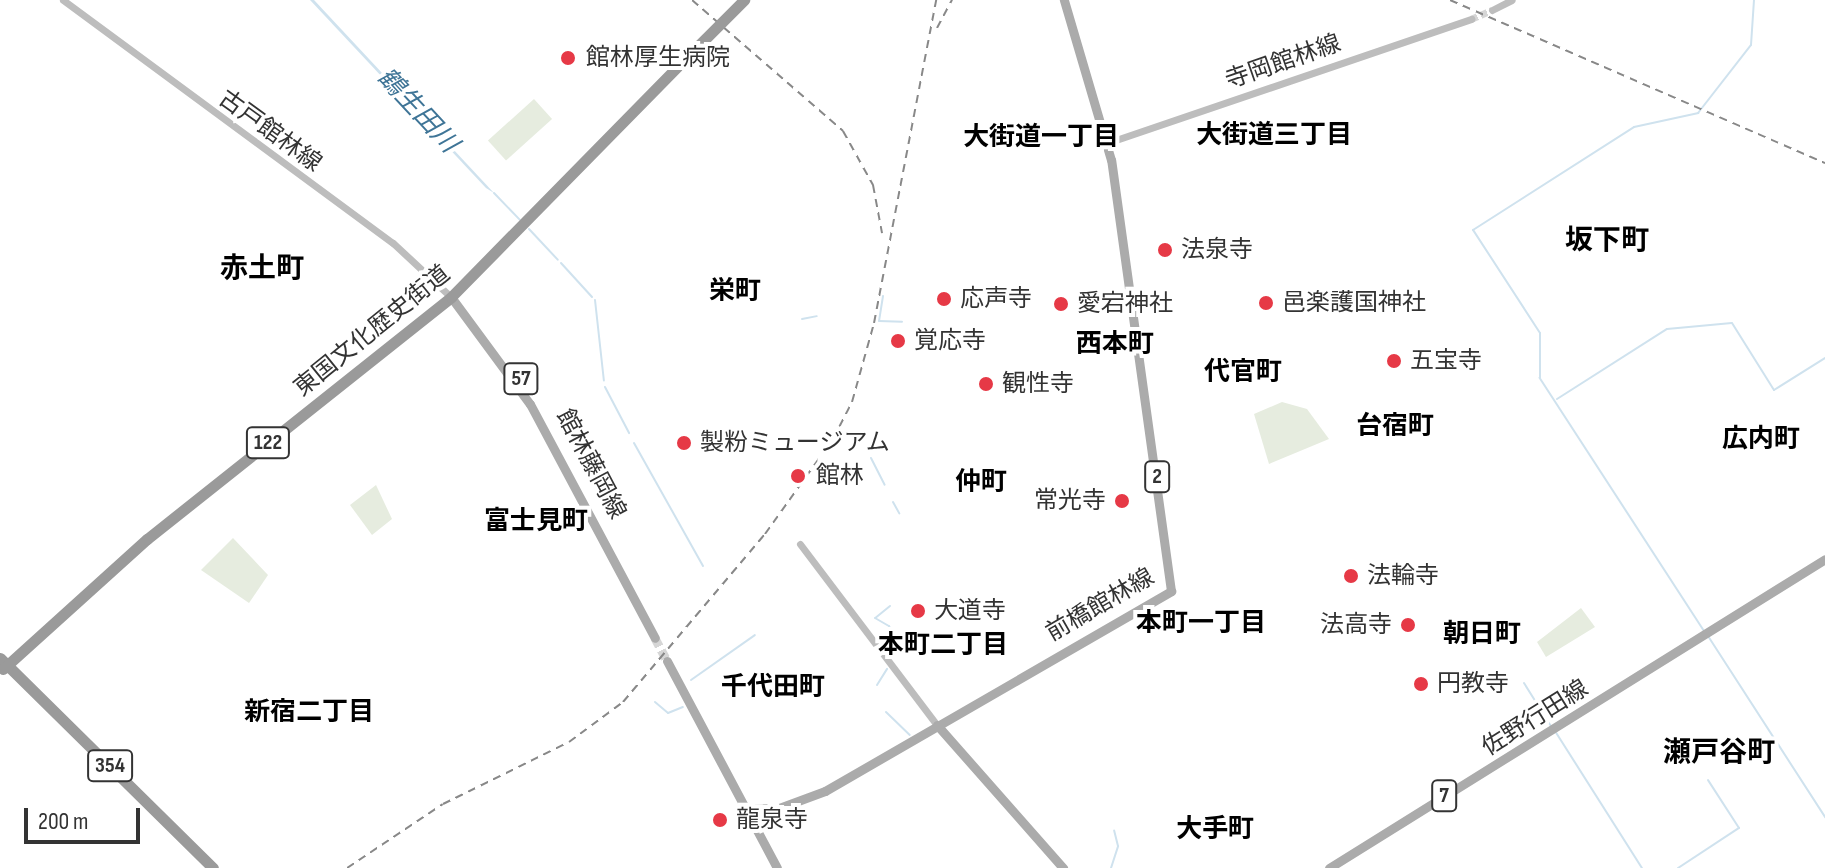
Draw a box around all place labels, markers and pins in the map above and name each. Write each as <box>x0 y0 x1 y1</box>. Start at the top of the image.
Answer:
place label: 館林厚生病院 <box>586 44 730 72</box>
marker: 館林厚生病院 <box>557 47 579 69</box>
place label: 法泉寺 <box>1181 236 1253 264</box>
marker: 法泉寺 <box>1156 241 1174 259</box>
place label: 応声寺 <box>960 285 1032 313</box>
place label: 邑楽護国神社 <box>1282 289 1426 317</box>
marker: 応声寺 <box>935 290 953 308</box>
place label: 愛宕神社 <box>1077 290 1173 318</box>
marker: 邑楽護国神社 <box>1257 294 1275 312</box>
marker: 愛宕神社 <box>1052 295 1070 313</box>
place label: 覚応寺 <box>914 327 986 355</box>
marker: 覚応寺 <box>889 332 907 350</box>
place label: 五宝寺 <box>1410 347 1482 375</box>
marker: 五宝寺 <box>1385 352 1403 370</box>
place label: 観性寺 <box>1002 370 1074 398</box>
marker: 観性寺 <box>977 375 995 393</box>
place label: 製粉ミュージアム <box>700 429 892 457</box>
marker: 製粉ミュージアム <box>675 434 693 452</box>
place label: 館林 <box>816 462 864 490</box>
marker: 館林 <box>787 465 809 487</box>
place label: 常光寺 <box>1034 487 1106 515</box>
marker: 常光寺 <box>1113 492 1131 510</box>
place label: 法輪寺 <box>1367 562 1439 590</box>
marker: 法輪寺 <box>1342 567 1360 585</box>
place label: 大道寺 <box>934 597 1006 625</box>
marker: 大道寺 <box>909 602 927 620</box>
place label: 法高寺 <box>1320 611 1392 639</box>
marker: 法高寺 <box>1399 616 1417 634</box>
place label: 円教寺 <box>1437 670 1509 698</box>
marker: 円教寺 <box>1412 675 1430 693</box>
place label: 龍泉寺 <box>736 806 808 834</box>
marker: 龍泉寺 <box>711 811 729 829</box>

